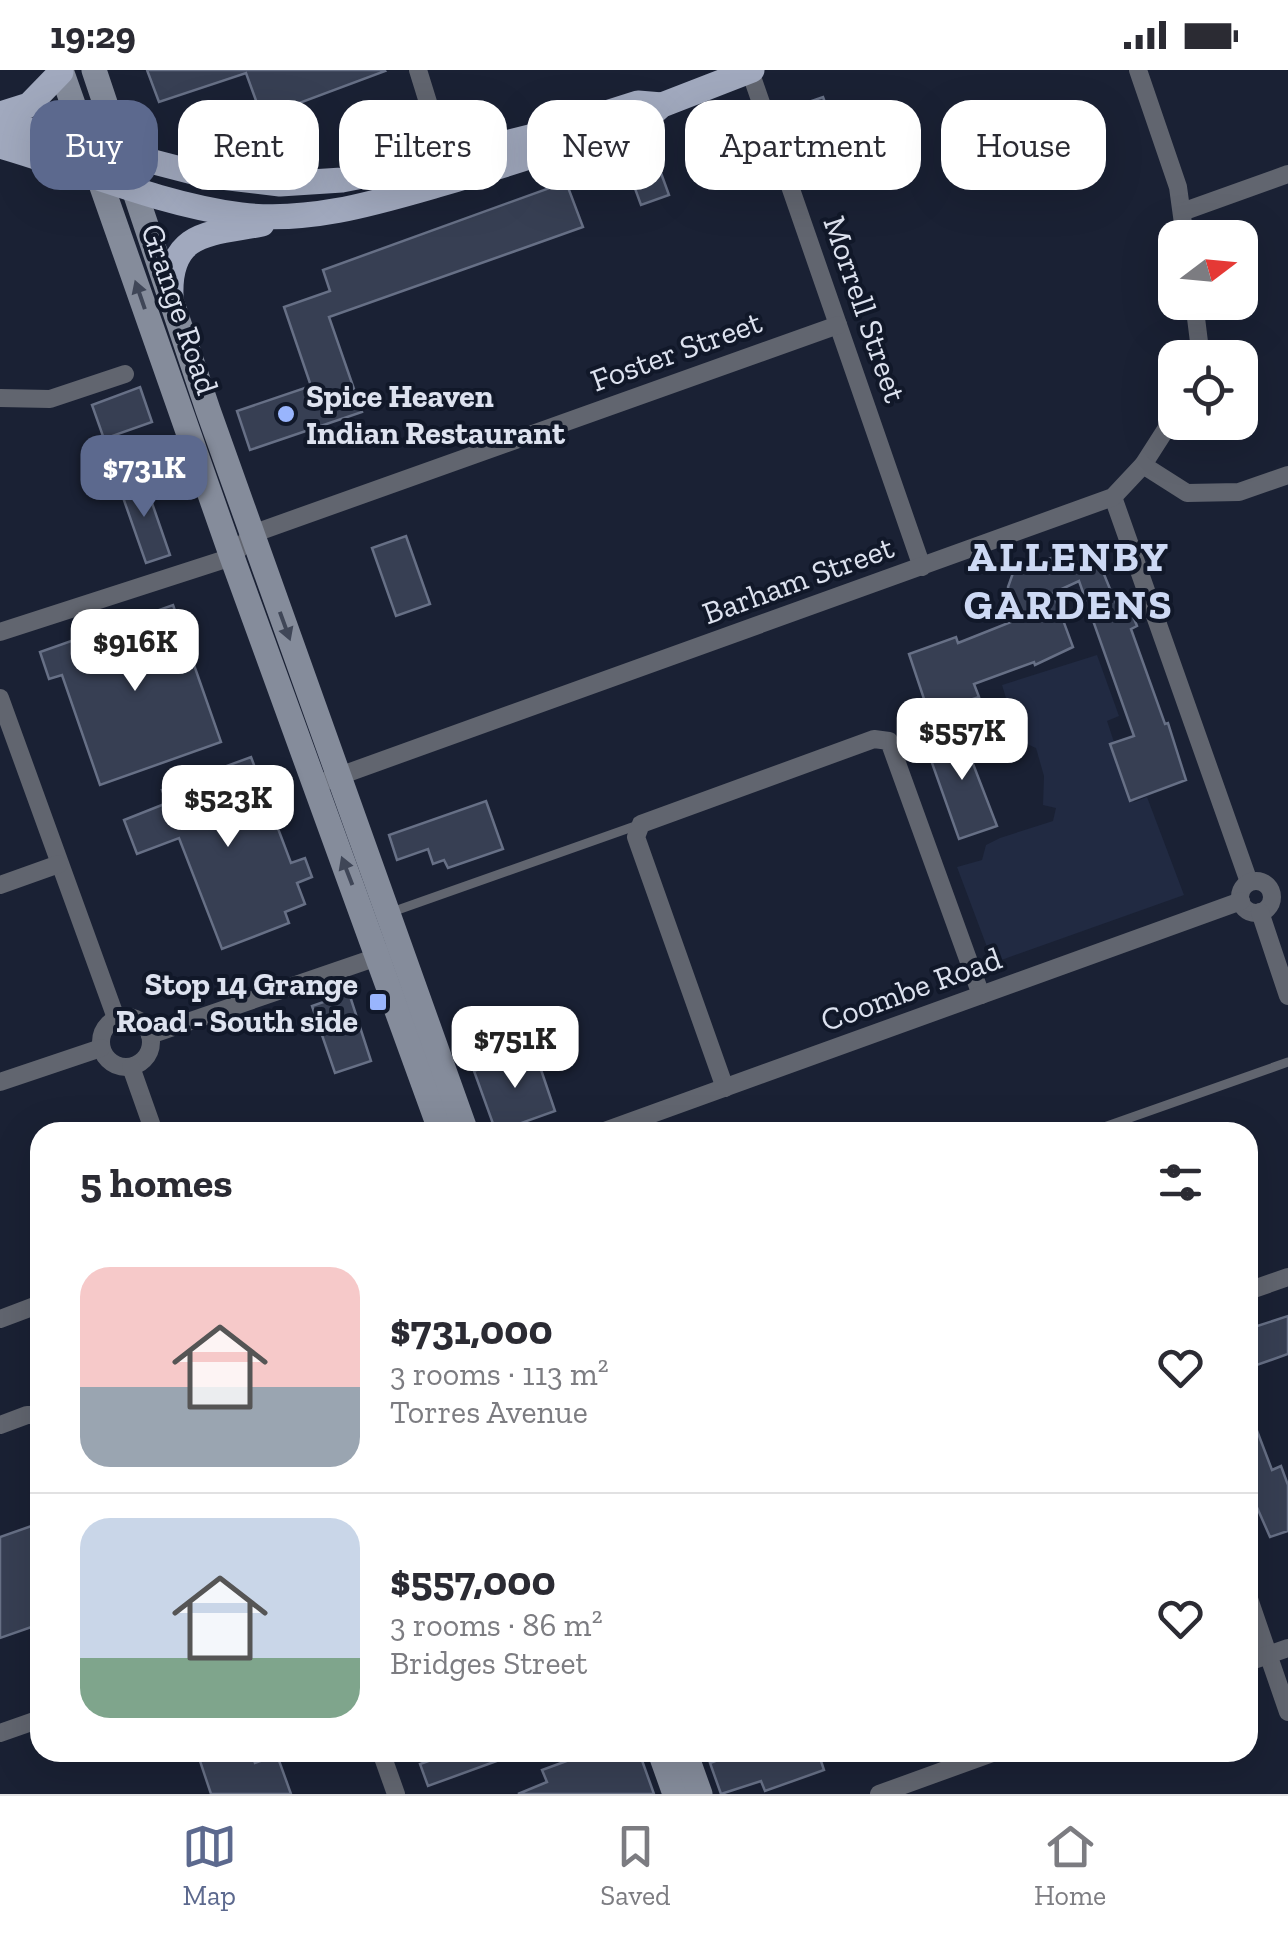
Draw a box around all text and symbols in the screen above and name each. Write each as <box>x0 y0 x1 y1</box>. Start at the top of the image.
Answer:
text: 19:29 <box>50 12 136 58</box>
chip: Buy <box>30 100 158 190</box>
chip: Rent <box>178 100 319 190</box>
chip: Filters <box>339 100 507 190</box>
chip: New <box>527 100 665 190</box>
chip: Apartment <box>685 100 921 190</box>
chip: House <box>941 100 1106 190</box>
street label: Morrell Street <box>815 211 915 407</box>
street label: Grange Road <box>133 219 227 400</box>
north arrow <box>1158 220 1258 320</box>
map controls <box>1158 220 1258 440</box>
one-way arrow <box>132 279 147 309</box>
street label: Foster Street <box>585 302 767 399</box>
button: locate <box>1158 340 1258 440</box>
place label: Spice Heaven Indian Restaurant <box>306 377 565 452</box>
marker: Spice Heaven Indian Restaurant <box>275 403 297 425</box>
pin: $731K <box>74 435 214 520</box>
text: $731K <box>102 448 186 486</box>
street label: Barham Street <box>697 528 899 632</box>
district label: ALLENBY GARDENS <box>964 531 1174 630</box>
pin: $916K <box>65 609 205 694</box>
one-way arrow <box>278 611 293 641</box>
text: $916K <box>93 622 177 660</box>
pin: $557K <box>892 698 1032 783</box>
text: $557K <box>919 711 1005 749</box>
pin: $523K <box>158 765 298 850</box>
text: $523K <box>184 778 272 816</box>
one-way arrow <box>338 856 354 886</box>
street label: Coombe Road <box>816 939 1007 1039</box>
place label: Stop 14 Grange Road - South side <box>116 965 358 1040</box>
marker: Stop 14 Grange Road - South side <box>367 991 389 1013</box>
pin: $751K <box>445 1006 585 1091</box>
text: $751K <box>474 1019 556 1057</box>
icon: filters <box>1153 1155 1208 1210</box>
text: 5 homes <box>80 1157 233 1208</box>
text: $731,000 <box>390 1304 553 1355</box>
icon: home <box>160 1307 280 1427</box>
icon: heart <box>1153 1340 1208 1395</box>
text: 3 rooms · 113 m² <box>390 1355 609 1393</box>
text: Torres Avenue <box>390 1393 588 1431</box>
text: $557,000 <box>390 1555 556 1606</box>
icon: home <box>160 1558 280 1678</box>
icon: heart <box>1153 1591 1208 1646</box>
text: 3 rooms · 86 m² <box>390 1606 603 1644</box>
text: Bridges Street <box>390 1644 587 1682</box>
tab: Map <box>182 1819 237 1912</box>
tab: Saved <box>600 1819 670 1912</box>
tab: Home <box>1034 1819 1106 1912</box>

